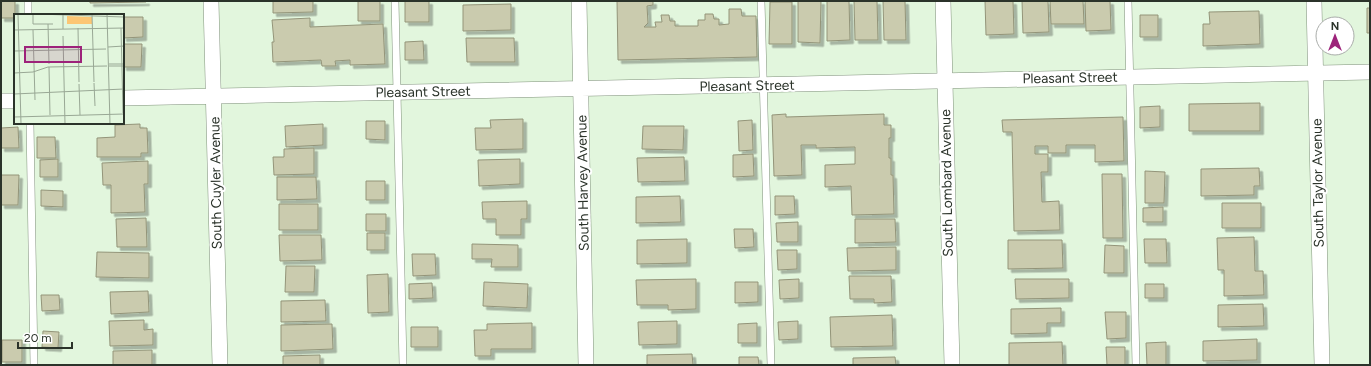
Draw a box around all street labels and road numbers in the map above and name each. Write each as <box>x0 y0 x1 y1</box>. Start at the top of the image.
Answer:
street label: Pleasant Street <box>1022 69 1118 87</box>
street label: Pleasant Street <box>699 77 795 95</box>
street label: Pleasant Street <box>375 83 471 101</box>
street label: South Lombard Avenue <box>937 109 957 257</box>
street label: South Harvey Avenue <box>573 114 593 251</box>
street label: South Cuyler Avenue <box>206 116 226 249</box>
street label: South Taylor Avenue <box>1308 118 1328 248</box>

